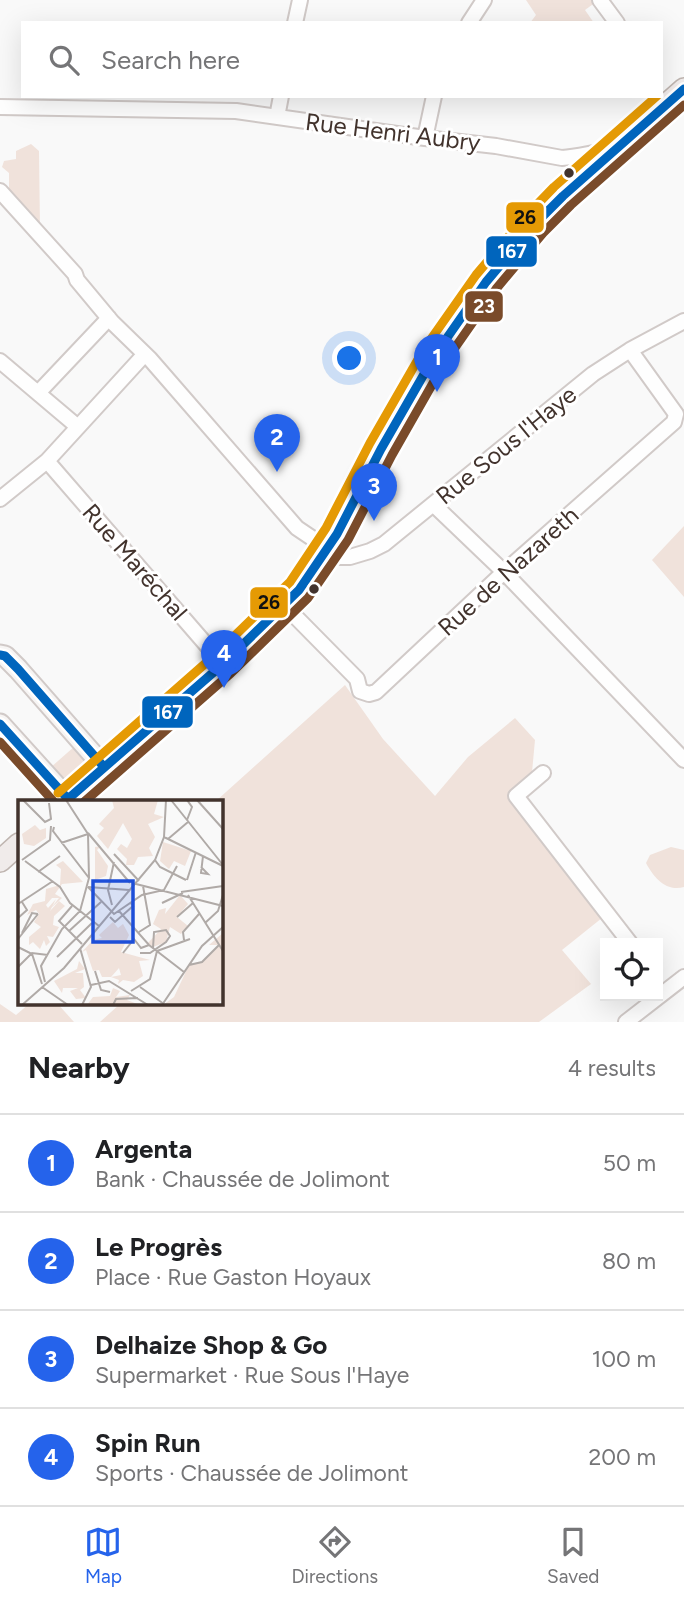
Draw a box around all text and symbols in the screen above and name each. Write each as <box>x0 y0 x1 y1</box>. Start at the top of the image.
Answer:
search box <box>21 21 663 98</box>
icon: search <box>45 41 83 79</box>
text: Search here <box>101 44 240 76</box>
street label: Rue Henri Aubry <box>304 107 482 157</box>
unlabelled marker <box>562 166 576 180</box>
line badge: 26 <box>505 201 545 234</box>
text: 26 <box>514 206 536 229</box>
line badge: 167 <box>485 235 538 268</box>
text: 167 <box>497 240 527 263</box>
line badge: 23 <box>464 290 504 323</box>
text: 23 <box>473 295 495 318</box>
pin: 1 <box>414 334 460 392</box>
your location <box>332 341 366 375</box>
street label: Rue Sous l'Haye <box>430 380 582 510</box>
pin: 2 <box>254 414 300 472</box>
pin: 3 <box>351 463 397 521</box>
street label: Rue Maréchal <box>76 498 194 626</box>
street label: Rue de Nazareth <box>432 500 584 642</box>
unlabelled marker <box>307 582 321 596</box>
line badge: 26 <box>249 586 289 619</box>
text: 26 <box>258 591 280 614</box>
pin: 4 <box>201 630 247 688</box>
line badge: 167 <box>141 695 194 729</box>
text: 167 <box>153 701 183 724</box>
inset map <box>18 800 222 1004</box>
map controls <box>600 938 663 1001</box>
button: locate <box>600 938 663 1001</box>
text: Nearby <box>28 1049 130 1086</box>
text: 4 results <box>568 1054 656 1082</box>
text: Argenta <box>95 1133 192 1165</box>
text: 1 <box>46 1149 56 1177</box>
text: 50 m <box>603 1149 656 1177</box>
text: Bank · Chaussée de Jolimont <box>95 1165 390 1193</box>
text: Le Progrès <box>95 1231 222 1263</box>
text: 2 <box>44 1247 58 1275</box>
text: 80 m <box>602 1247 656 1275</box>
text: Place · Rue Gaston Hoyaux <box>95 1263 371 1291</box>
text: Delhaize Shop & Go <box>95 1329 327 1361</box>
text: 3 <box>45 1345 57 1373</box>
text: 100 m <box>592 1345 656 1373</box>
text: Supermarket · Rue Sous l'Haye <box>95 1361 409 1389</box>
text: Spin Run <box>95 1427 200 1459</box>
text: 4 <box>44 1443 58 1471</box>
text: 200 m <box>588 1443 656 1471</box>
text: Sports · Chaussée de Jolimont <box>95 1459 408 1487</box>
tab: Map <box>84 1523 122 1588</box>
tab: Directions <box>291 1523 378 1588</box>
tab: Saved <box>547 1523 599 1588</box>

